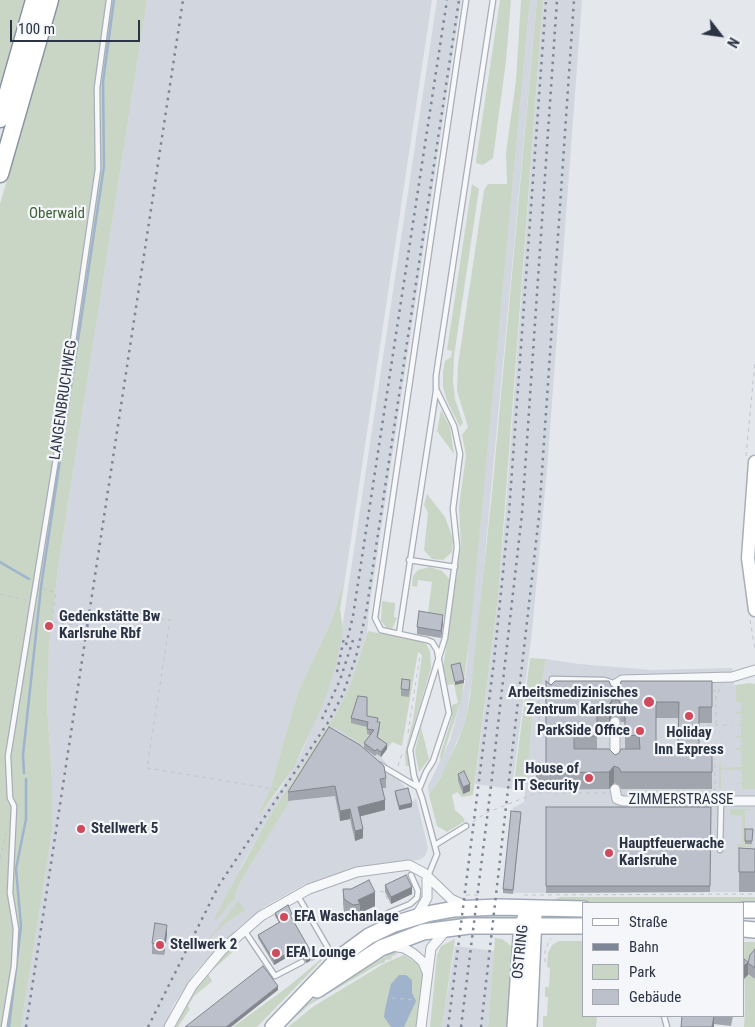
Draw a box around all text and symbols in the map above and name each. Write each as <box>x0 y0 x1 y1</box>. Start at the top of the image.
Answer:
scale bar <box>12 10 142 42</box>
north arrow <box>695 10 745 60</box>
text: 100 m <box>18 20 55 38</box>
text: N <box>724 35 742 50</box>
park label: Oberwald <box>29 205 85 223</box>
street label: LANGENBRUCHWEG <box>47 339 81 461</box>
place label: Gedenkstätte Bw Karlsruhe Rbf <box>59 608 160 643</box>
marker: Gedenkstätte Bw Karlsruhe Rbf <box>43 620 55 632</box>
place label: Arbeitsmedizinisches Zentrum Karlsruhe <box>508 684 638 719</box>
marker: Arbeitsmedizinisches Zentrum Karlsruhe <box>642 695 656 709</box>
marker: Holiday Inn Express <box>683 710 695 722</box>
place label: ParkSide Office <box>537 722 630 740</box>
place label: Holiday Inn Express <box>654 724 724 759</box>
marker: ParkSide Office <box>634 725 646 737</box>
place label: House of IT Security <box>514 760 579 795</box>
marker: House of IT Security <box>583 772 595 784</box>
street label: ZIMMERSTRASSE <box>629 791 733 809</box>
place label: Stellwerk 5 <box>91 820 158 838</box>
marker: Stellwerk 5 <box>75 823 87 835</box>
place label: Hauptfeuerwache Karlsruhe <box>619 835 724 870</box>
marker: Hauptfeuerwache Karlsruhe <box>603 847 615 859</box>
legend <box>582 902 745 1017</box>
place label: EFA Waschanlage <box>294 908 399 926</box>
marker: EFA Waschanlage <box>278 911 290 923</box>
text: Straße <box>629 913 668 931</box>
street label: OSTRING <box>509 924 533 980</box>
place label: Stellwerk 2 <box>170 936 237 954</box>
text: Bahn <box>629 938 659 956</box>
marker: Stellwerk 2 <box>154 939 166 951</box>
place label: EFA Lounge <box>286 944 356 962</box>
marker: EFA Lounge <box>270 947 282 959</box>
text: Park <box>629 963 656 981</box>
text: Gebäude <box>629 988 681 1006</box>

